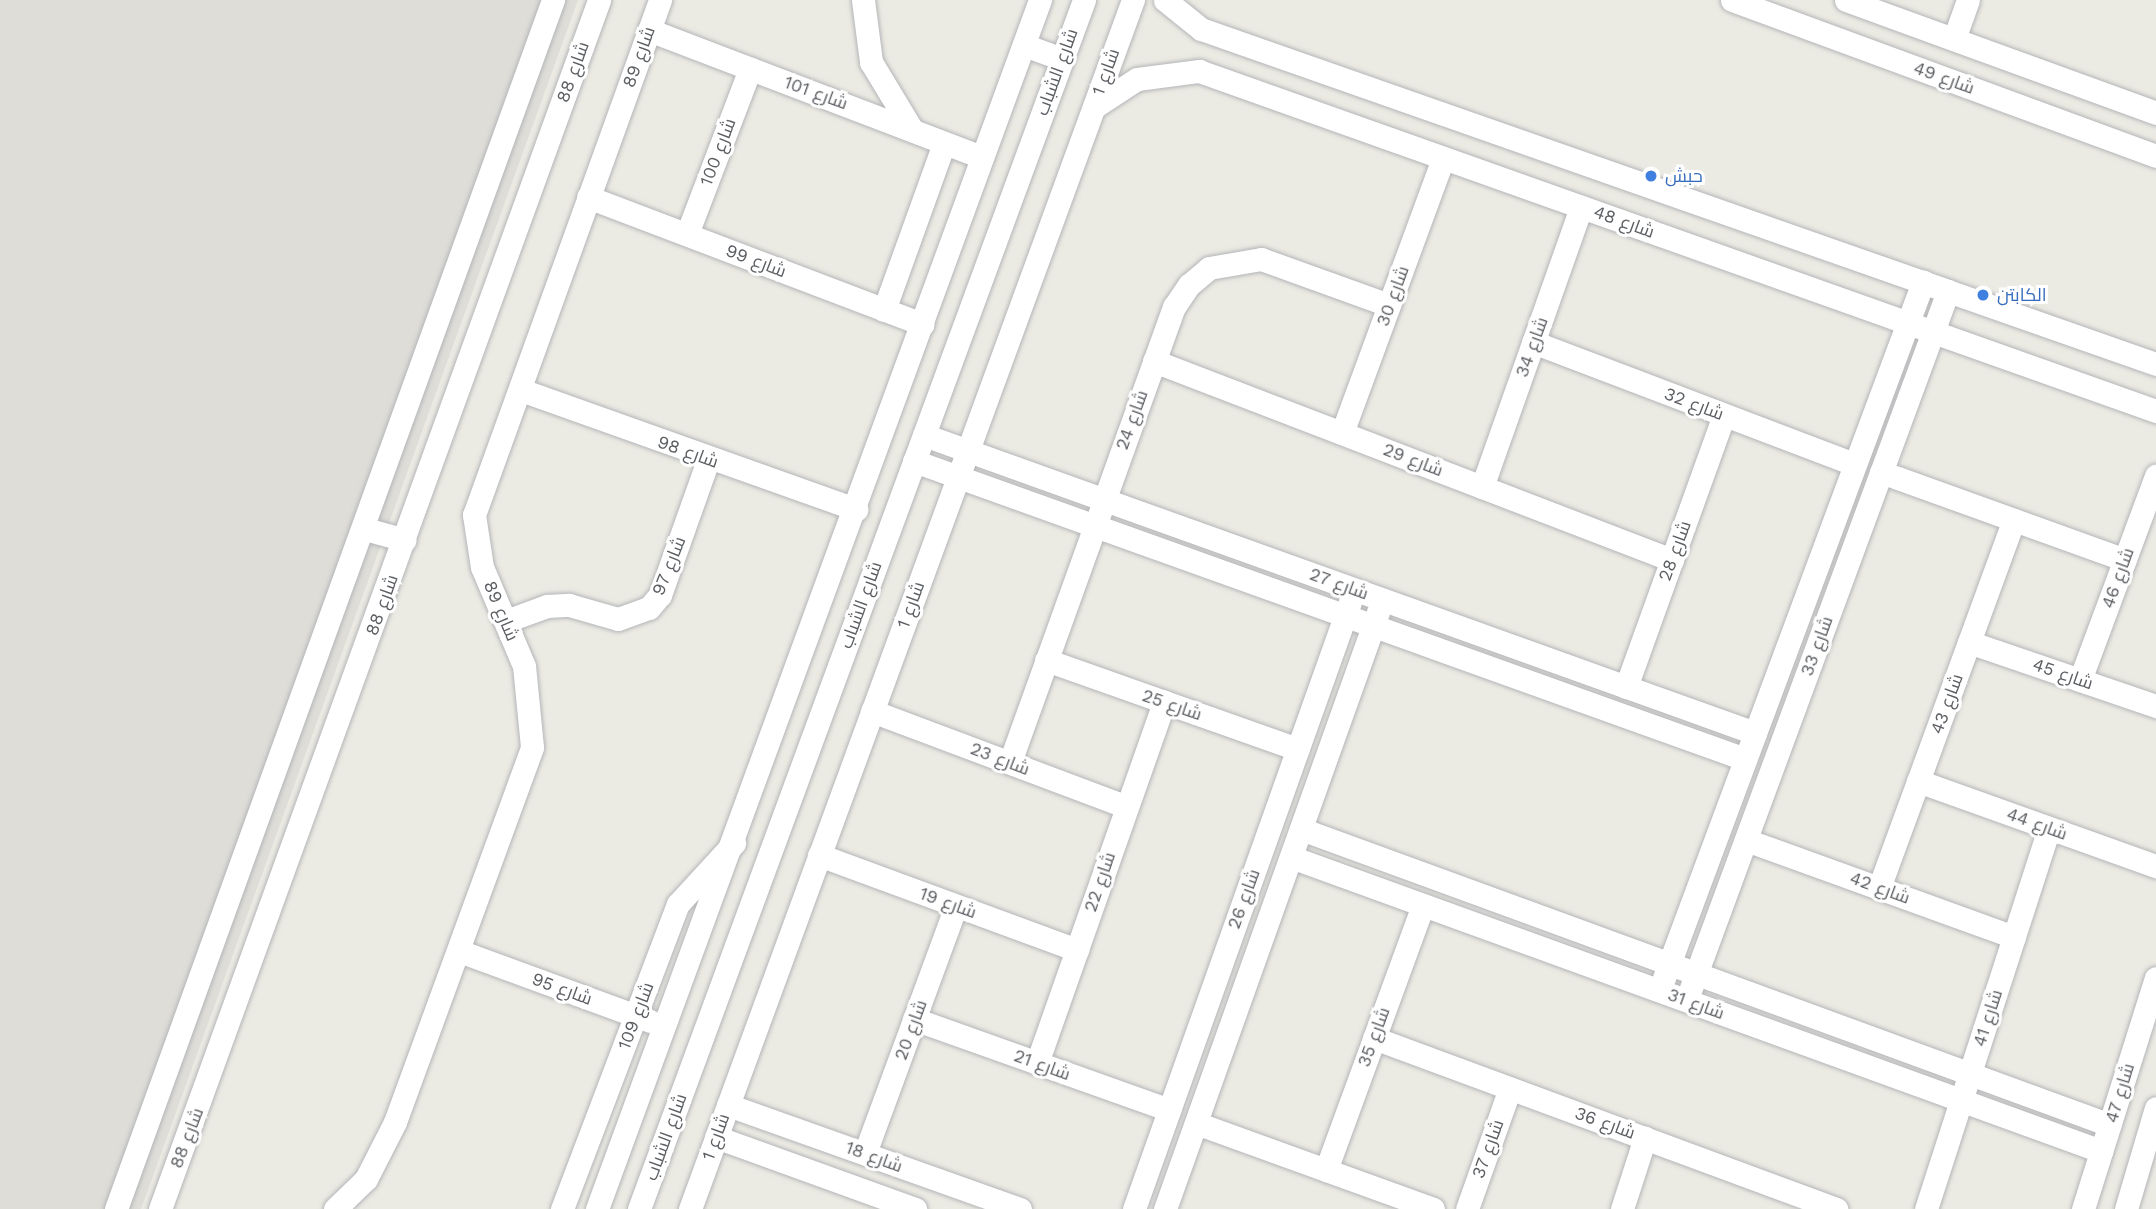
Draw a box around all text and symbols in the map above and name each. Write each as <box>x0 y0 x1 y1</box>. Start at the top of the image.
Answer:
street label: شارع 89 <box>618 24 660 90</box>
street label: شارع الشباب <box>1031 26 1083 118</box>
street label: شارع 88 <box>552 39 594 105</box>
street label: شارع 1 <box>1088 46 1124 98</box>
street label: شارع 49 <box>1911 57 1977 99</box>
street label: شارع 101 <box>781 72 851 114</box>
street label: شارع 100 <box>695 115 741 189</box>
place label: حبش <box>1665 165 1703 187</box>
marker: حبش <box>1643 168 1659 184</box>
street label: شارع 48 <box>1591 201 1657 243</box>
street label: شارع 99 <box>723 240 789 282</box>
street label: شارع 30 <box>1372 263 1414 329</box>
place label: الكابتن <box>1997 284 2047 306</box>
marker: الكابتن <box>1975 287 1991 303</box>
street label: شارع 34 <box>1511 314 1553 380</box>
street label: شارع 32 <box>1661 383 1727 425</box>
street label: شارع 24 <box>1111 387 1153 453</box>
street label: شارع 98 <box>655 431 721 473</box>
street label: شارع 29 <box>1380 439 1446 481</box>
street label: شارع 28 <box>1654 518 1696 584</box>
street label: شارع 97 <box>647 533 691 599</box>
street label: شارع 46 <box>2097 545 2139 611</box>
street label: شارع الشباب <box>835 559 887 651</box>
street label: شارع 27 <box>1307 563 1371 605</box>
street label: شارع 88 <box>361 572 403 638</box>
street label: شارع 89 <box>479 578 523 644</box>
street label: شارع 1 <box>893 579 929 631</box>
street label: شارع 33 <box>1796 613 1838 679</box>
street label: شارع 45 <box>2030 654 2096 694</box>
street label: شارع 43 <box>1926 671 1968 737</box>
street label: شارع 25 <box>1139 685 1205 725</box>
street label: شارع 23 <box>967 738 1033 780</box>
street label: شارع 44 <box>2004 803 2070 845</box>
street label: شارع 22 <box>1080 849 1120 915</box>
street label: شارع 26 <box>1223 866 1265 932</box>
street label: شارع 42 <box>1847 867 1913 909</box>
street label: شارع 19 <box>917 883 979 923</box>
street label: شارع 95 <box>529 968 595 1010</box>
street label: شارع 109 <box>613 979 659 1053</box>
street label: شارع 31 <box>1665 984 1727 1024</box>
street label: شارع 41 <box>1969 987 2007 1049</box>
street label: شارع 20 <box>890 997 932 1063</box>
street label: شارع 35 <box>1353 1004 1395 1070</box>
street label: شارع 21 <box>1011 1045 1073 1085</box>
street label: شارع 47 <box>2101 1061 2139 1125</box>
street label: شارع الشباب <box>640 1091 692 1183</box>
street label: شارع 36 <box>1572 1102 1638 1144</box>
street label: شارع 88 <box>166 1105 208 1171</box>
street label: شارع 1 <box>698 1111 734 1163</box>
street label: شارع 37 <box>1467 1117 1509 1181</box>
street label: شارع 18 <box>843 1137 905 1177</box>

